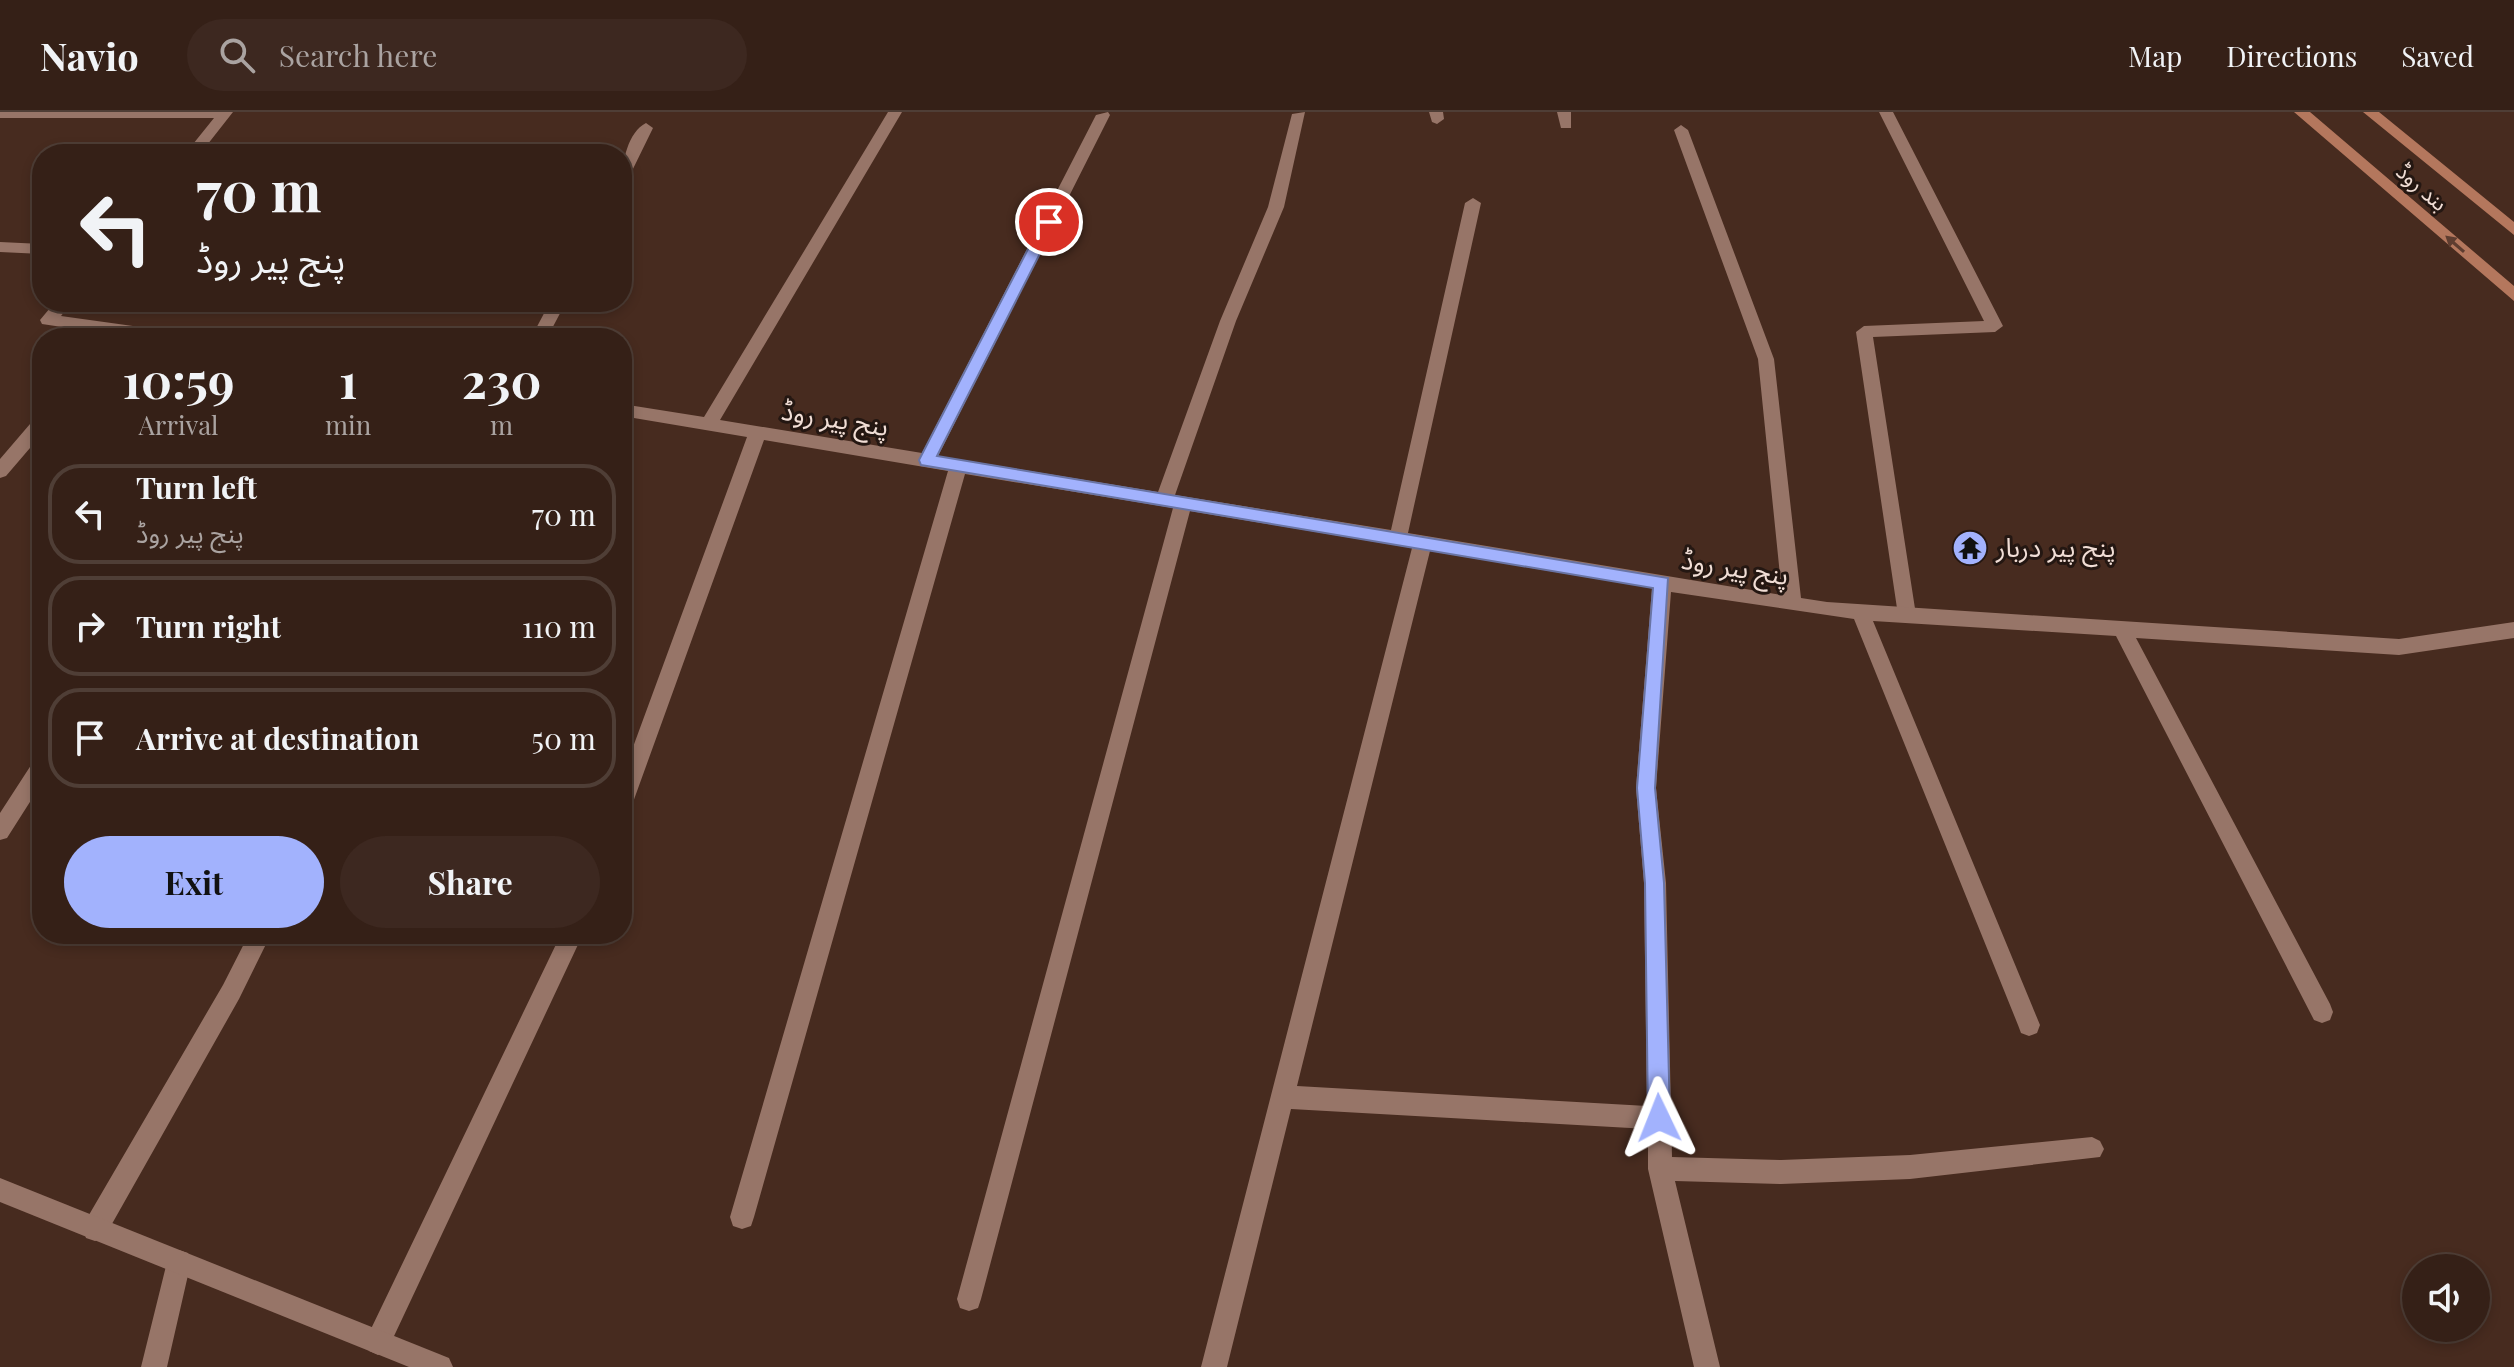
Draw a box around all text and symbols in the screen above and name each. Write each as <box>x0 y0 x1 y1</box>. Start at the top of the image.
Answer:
search box <box>187 19 747 91</box>
text: Navio <box>40 30 139 81</box>
icon: search <box>215 33 259 77</box>
text: Search here <box>279 35 437 75</box>
text: Map <box>2128 37 2182 74</box>
text: Directions <box>2226 37 2357 74</box>
text: Saved <box>2401 37 2474 74</box>
text: 70 m <box>196 152 321 227</box>
street label: بند روڈ <box>2391 156 2455 217</box>
icon: left <box>64 176 168 280</box>
pin <box>1015 188 1083 256</box>
icon: arrive <box>1027 200 1071 244</box>
text: پنج پیر روڈ <box>196 234 345 282</box>
one-way arrow <box>2445 236 2465 253</box>
text: 10:59 <box>123 347 234 411</box>
text: 1 <box>339 347 357 411</box>
text: 230 <box>462 347 541 411</box>
street label: پنج پیر روڈ <box>779 392 891 447</box>
text: Arrival <box>138 407 219 442</box>
text: min <box>325 407 371 442</box>
text: m <box>490 407 513 442</box>
text: Turn left <box>136 467 257 507</box>
icon: left <box>68 492 112 536</box>
text: 70 m <box>532 494 596 534</box>
text: پنج پیر روڈ <box>136 515 244 550</box>
temple icon: پنج پیر دربار <box>1951 529 1989 567</box>
place label: پنج پیر دربار <box>1995 529 2116 568</box>
street label: پنج پیر روڈ <box>1679 541 1791 596</box>
icon: right <box>68 604 112 648</box>
text: Turn right <box>136 606 281 646</box>
text: 110 m <box>522 606 596 646</box>
icon: arrive <box>68 716 112 760</box>
text: Arrive at destination <box>136 718 419 758</box>
text: 50 m <box>531 718 596 758</box>
button: Exit <box>64 836 324 928</box>
button: Share <box>340 836 600 928</box>
position arrow <box>1617 1076 1701 1160</box>
map controls <box>2402 1254 2490 1342</box>
button: sound <box>2402 1254 2490 1342</box>

